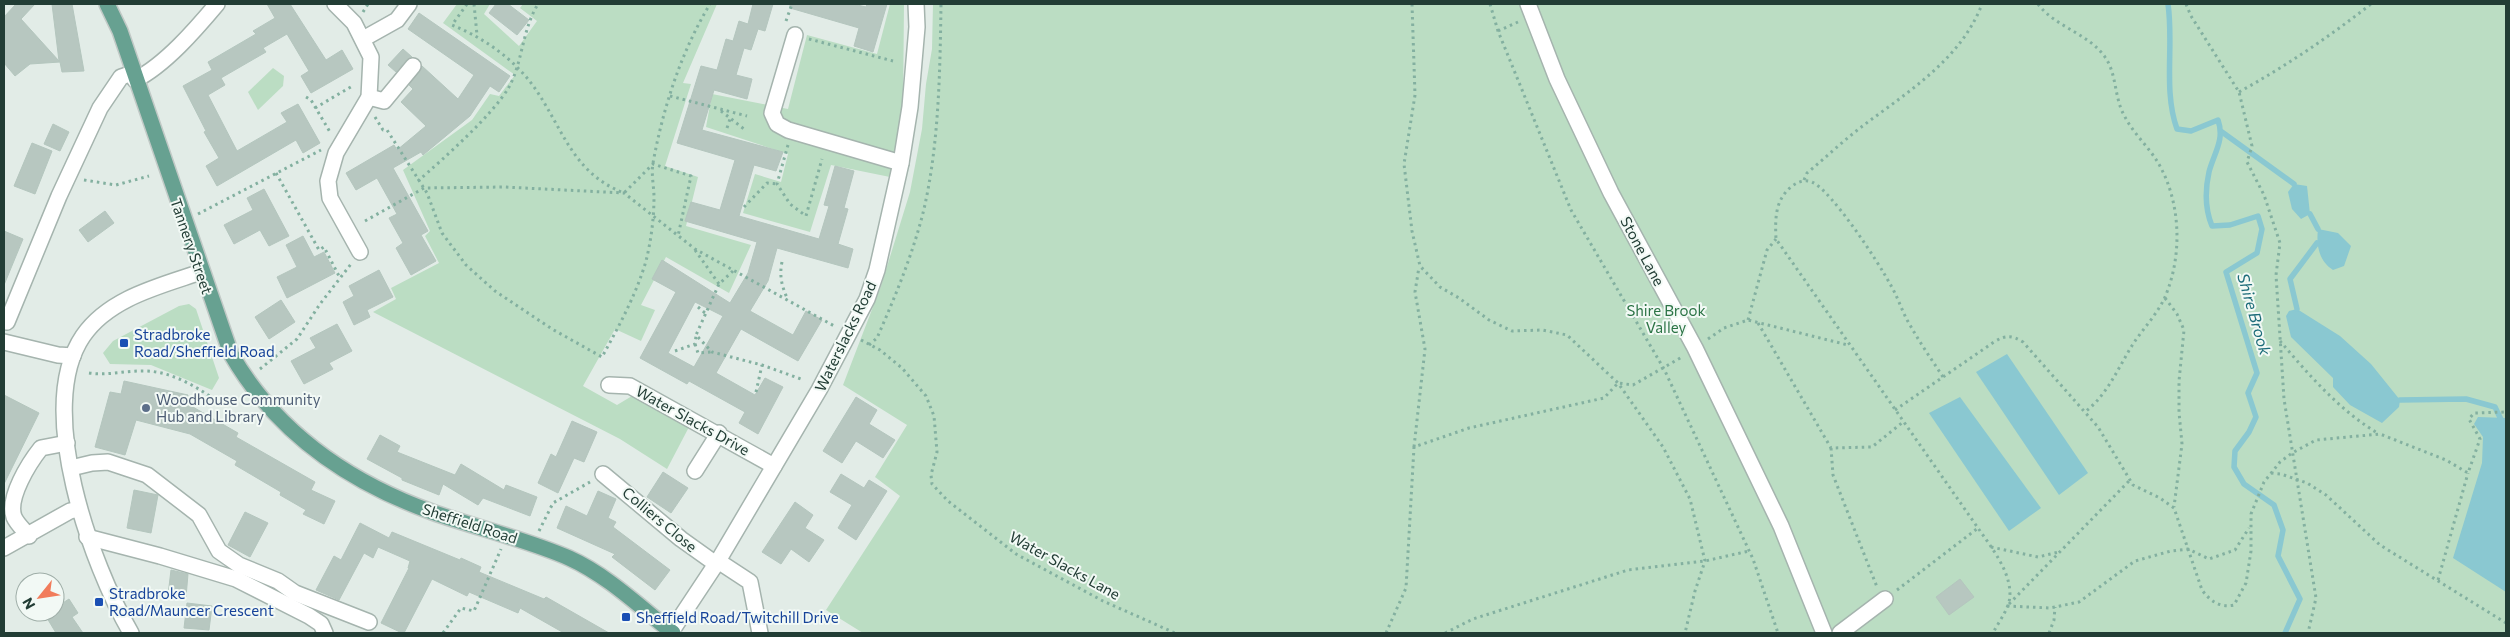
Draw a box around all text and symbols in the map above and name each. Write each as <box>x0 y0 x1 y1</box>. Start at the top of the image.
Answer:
street label: Tannery Street <box>167 196 217 296</box>
street label: Stone Lane <box>1617 213 1669 289</box>
water label: Shire Brook <box>2234 271 2276 358</box>
street label: Waterslacks Road <box>810 278 880 394</box>
park label: Shire Brook Valley <box>1626 301 1706 336</box>
place label: Stradbroke Road/Sheffield Road <box>134 325 275 360</box>
marker: Stradbroke Road/Sheffield Road <box>118 337 130 349</box>
street label: Water Slacks Drive <box>633 381 753 459</box>
place label: Woodhouse Community Hub and Library <box>156 390 321 425</box>
marker: Woodhouse Community Hub and Library <box>140 402 152 414</box>
street label: Colliers Close <box>619 483 701 555</box>
street label: Sheffield Road <box>420 499 520 547</box>
street label: Water Slacks Lane <box>1006 527 1124 603</box>
north arrow <box>15 572 65 622</box>
place label: Stradbroke Road/Mauncer Crescent <box>109 584 274 619</box>
text: N <box>18 595 38 613</box>
marker: Stradbroke Road/Mauncer Crescent <box>93 596 105 608</box>
place label: Sheffield Road/Twitchill Drive <box>636 608 839 626</box>
marker: Sheffield Road/Twitchill Drive <box>620 611 632 623</box>

